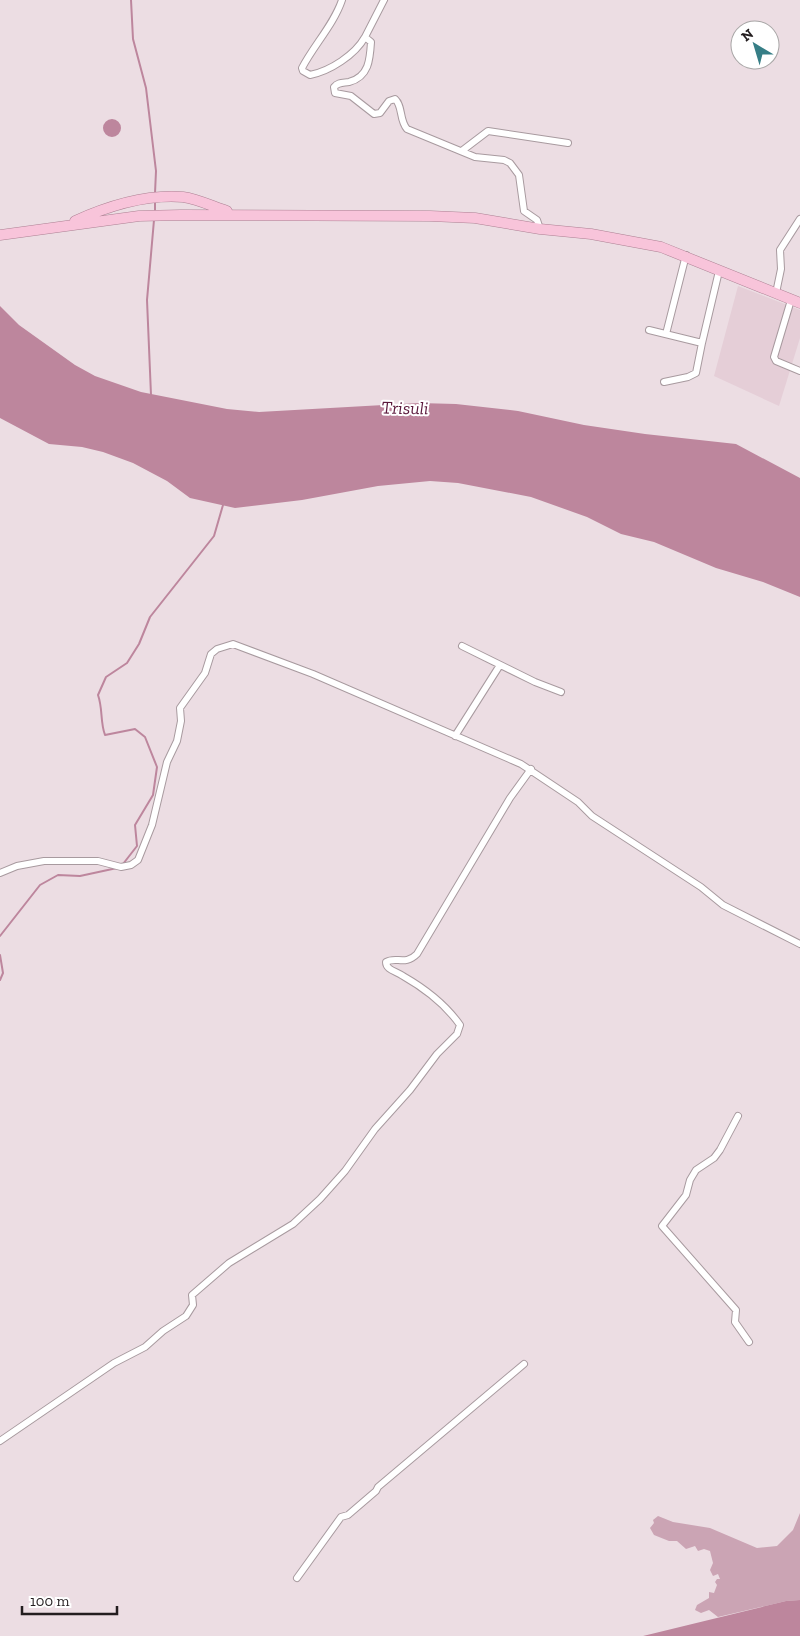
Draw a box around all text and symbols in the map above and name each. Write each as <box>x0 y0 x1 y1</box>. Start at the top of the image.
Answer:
north arrow <box>730 20 780 70</box>
text: N <box>738 25 757 45</box>
water label: Trisuli <box>381 397 429 419</box>
scale bar <box>22 1584 118 1616</box>
text: 100 m <box>30 1592 69 1610</box>

